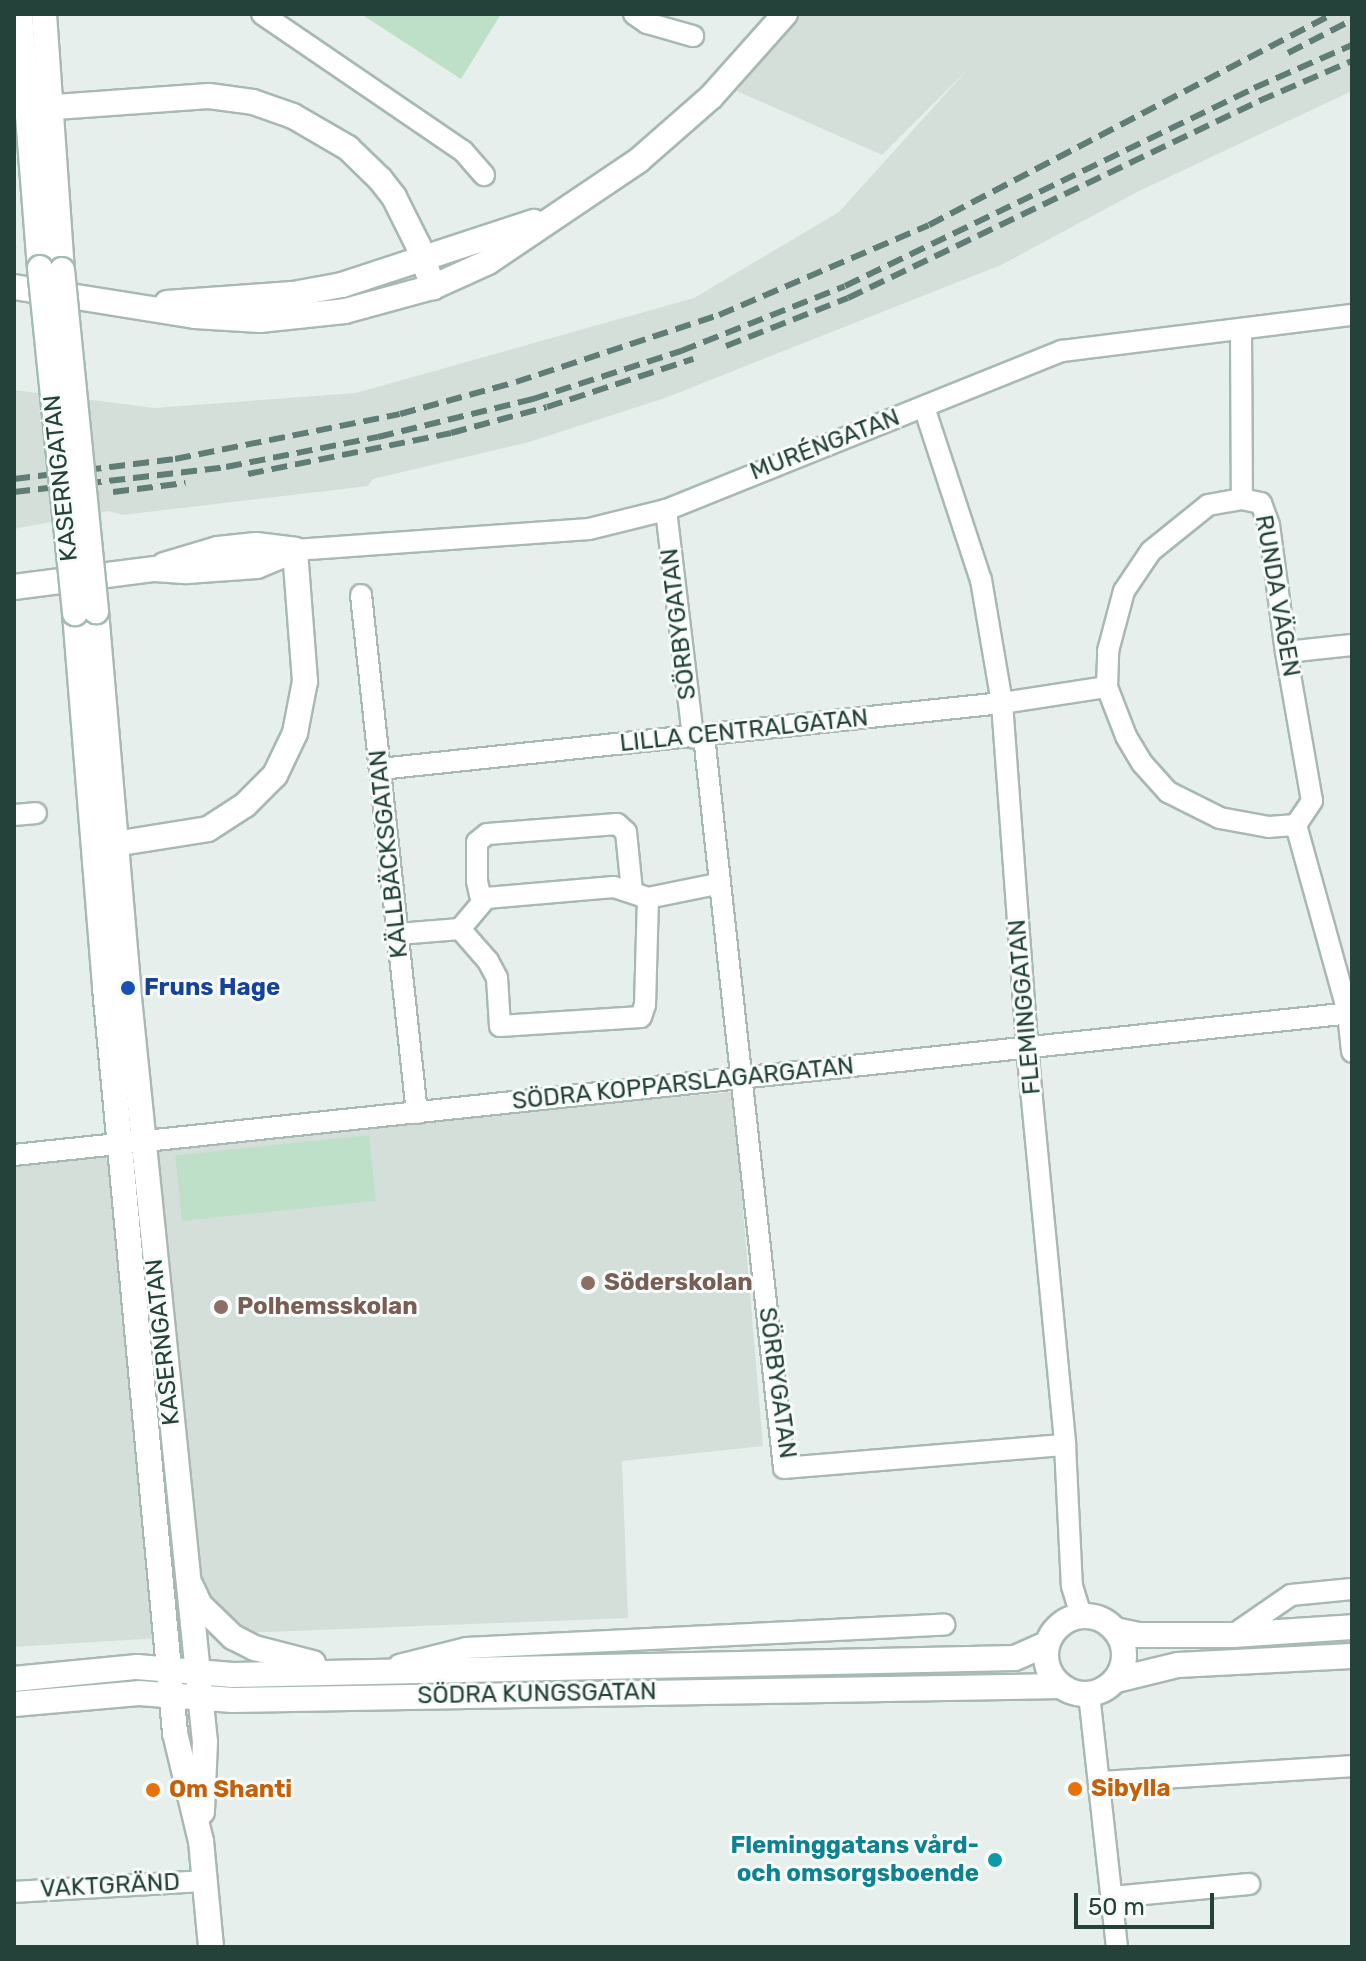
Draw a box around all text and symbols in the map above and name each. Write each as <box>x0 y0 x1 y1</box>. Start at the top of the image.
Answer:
street label: KASERNGATAN <box>38 393 84 563</box>
street label: MURÉNGATAN <box>746 403 904 487</box>
street label: RUNDA VÄGEN <box>1248 512 1306 680</box>
street label: SÖRBYGATAN <box>655 547 703 701</box>
street label: LILLA CENTRALGATAN <box>618 704 870 758</box>
street label: KÄLLBÄCKSGATAN <box>364 748 414 960</box>
street label: FLEMINGGATAN <box>1003 918 1047 1096</box>
place label: Fruns Hage <box>144 974 280 1002</box>
marker: Fruns Hage <box>119 979 137 997</box>
street label: SÖDRA KOPPARSLAGARGATAN <box>510 1052 856 1116</box>
street label: KASERNGATAN <box>140 1257 186 1427</box>
place label: Söderskolan <box>604 1269 753 1297</box>
marker: Söderskolan <box>579 1274 597 1292</box>
place label: Polhemsskolan <box>237 1293 418 1321</box>
marker: Polhemsskolan <box>212 1298 230 1316</box>
street label: SÖRBYGATAN <box>752 1306 802 1460</box>
street label: SÖDRA KUNGSGATAN <box>417 1678 657 1710</box>
place label: Sibylla <box>1091 1775 1171 1803</box>
place label: Om Shanti <box>169 1776 292 1804</box>
marker: Sibylla <box>1066 1780 1084 1798</box>
marker: Om Shanti <box>144 1781 162 1799</box>
place label: Fleminggatans vård- och omsorgsboende <box>730 1832 979 1888</box>
marker: Fleminggatans vård- och omsorgsboende <box>986 1851 1004 1869</box>
street label: VAKTGRÄND <box>39 1868 181 1904</box>
scale bar <box>1078 1877 1218 1927</box>
text: 50 m <box>1088 1893 1145 1921</box>

